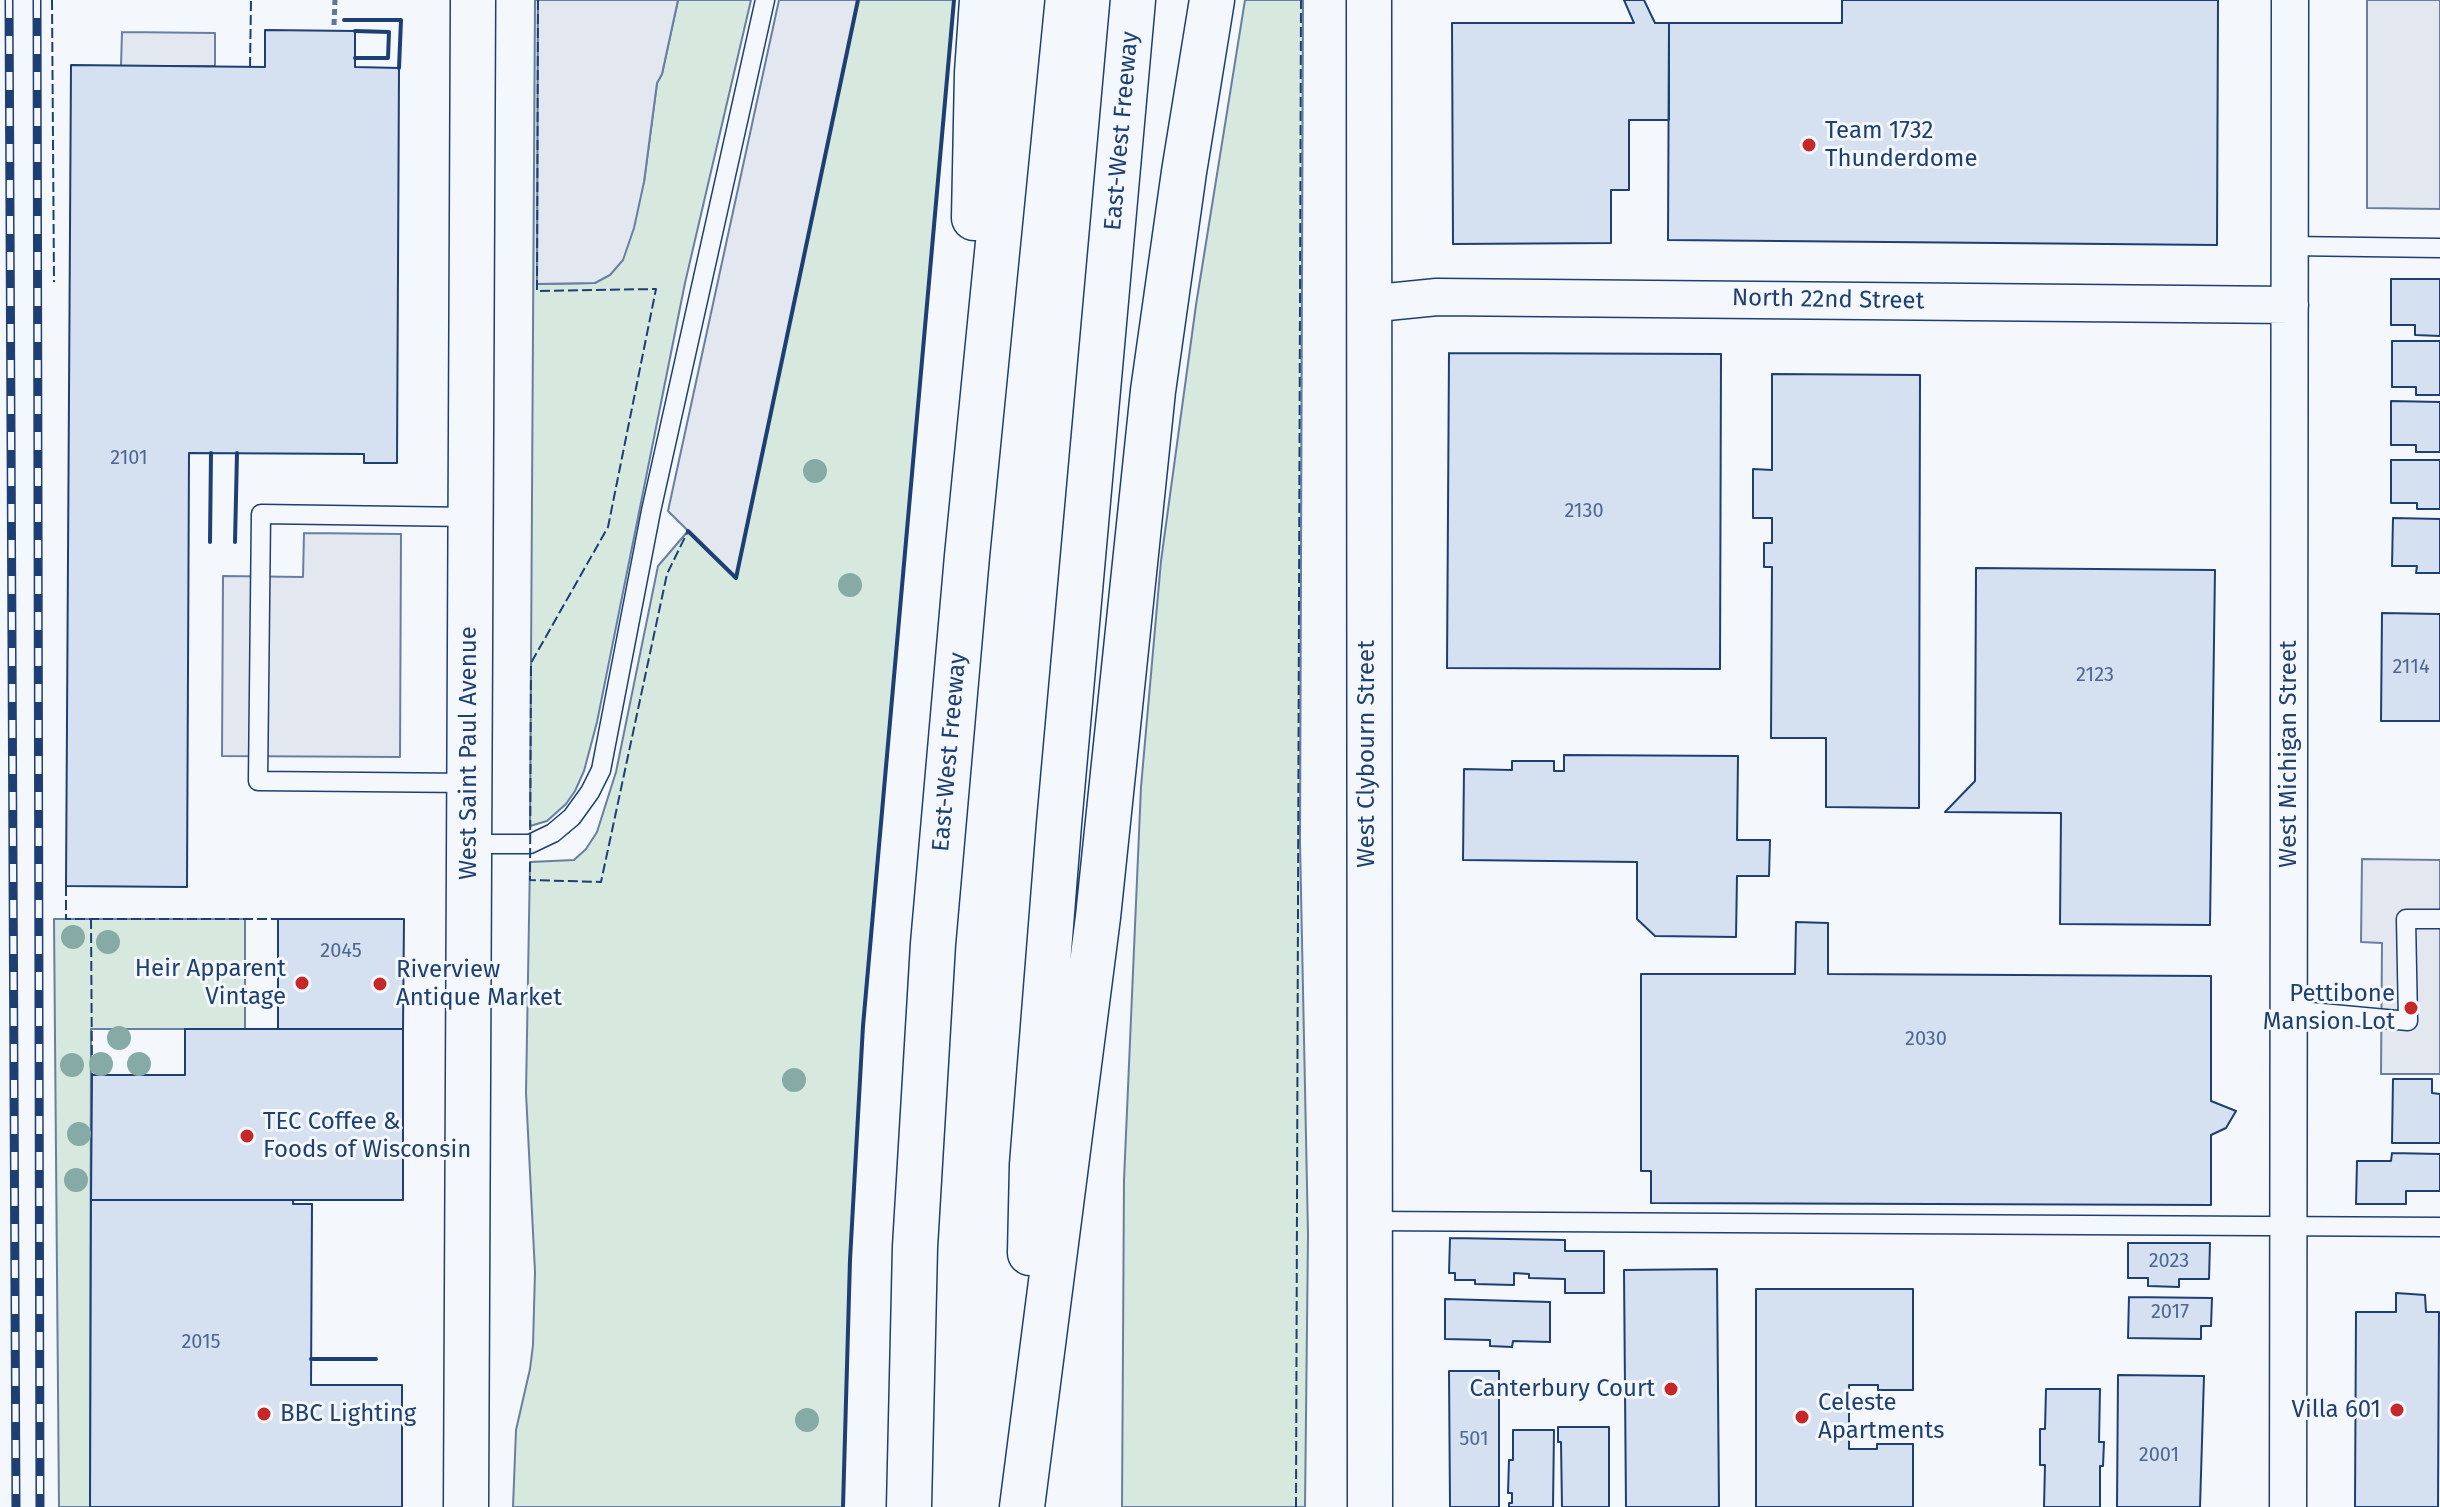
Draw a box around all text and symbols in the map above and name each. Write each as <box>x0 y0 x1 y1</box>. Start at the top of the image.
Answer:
street label: East-West Freeway <box>1099 30 1145 232</box>
place label: Team 1732 Thunderdome <box>1825 117 1977 173</box>
marker: Team 1732 Thunderdome <box>1800 136 1818 154</box>
street label: North 22nd Street <box>1732 284 1924 316</box>
house number: 2101 <box>110 446 148 470</box>
house number: 2130 <box>1564 499 1604 523</box>
street label: West Saint Paul Avenue <box>455 626 483 880</box>
street label: West Clybourn Street <box>1353 640 1381 868</box>
street label: West Michigan Street <box>2275 640 2303 868</box>
street label: East-West Freeway <box>927 651 973 853</box>
house number: 2114 <box>2392 655 2430 679</box>
house number: 2123 <box>2076 663 2114 687</box>
house number: 2045 <box>320 939 362 963</box>
place label: Heir Apparent Vintage <box>135 955 286 1011</box>
place label: Riverview Antique Market <box>396 956 562 1012</box>
marker: Heir Apparent Vintage <box>293 974 311 992</box>
marker: Riverview Antique Market <box>371 975 389 993</box>
place label: Pettibone Mansion Lot <box>2263 980 2395 1036</box>
marker: Pettibone Mansion Lot <box>2402 999 2420 1017</box>
house number: 2030 <box>1905 1027 1947 1051</box>
place label: TEC Coffee & Foods of Wisconsin <box>263 1108 471 1164</box>
marker: TEC Coffee & Foods of Wisconsin <box>238 1127 256 1145</box>
house number: 2023 <box>2149 1249 2189 1273</box>
house number: 2017 <box>2151 1300 2189 1324</box>
house number: 2015 <box>181 1330 221 1354</box>
place label: Canterbury Court <box>1470 1375 1655 1403</box>
marker: Canterbury Court <box>1662 1380 1680 1398</box>
place label: Celeste Apartments <box>1818 1389 1944 1445</box>
place label: Villa 601 <box>2292 1396 2381 1424</box>
place label: BBC Lighting <box>280 1400 416 1428</box>
marker: Villa 601 <box>2388 1401 2406 1419</box>
marker: BBC Lighting <box>255 1405 273 1423</box>
marker: Celeste Apartments <box>1793 1408 1811 1426</box>
house number: 501 <box>1459 1427 1489 1451</box>
house number: 2001 <box>2139 1443 2179 1467</box>

